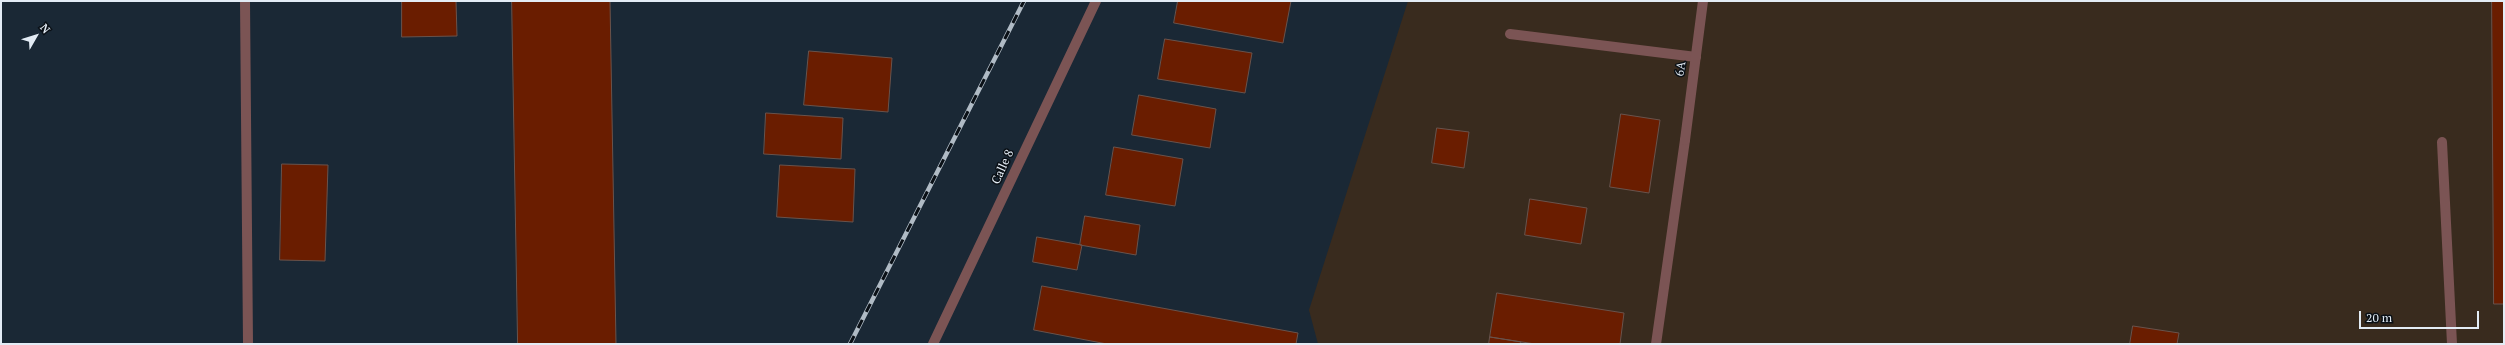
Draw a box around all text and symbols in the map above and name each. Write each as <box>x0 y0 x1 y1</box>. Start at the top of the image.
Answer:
north arrow <box>16 16 56 56</box>
text: N <box>37 21 53 36</box>
street label: 6A <box>1673 61 1689 77</box>
street label: Calle 8 <box>989 147 1017 187</box>
scale bar <box>2361 303 2481 329</box>
text: 20 m <box>2366 310 2392 325</box>

